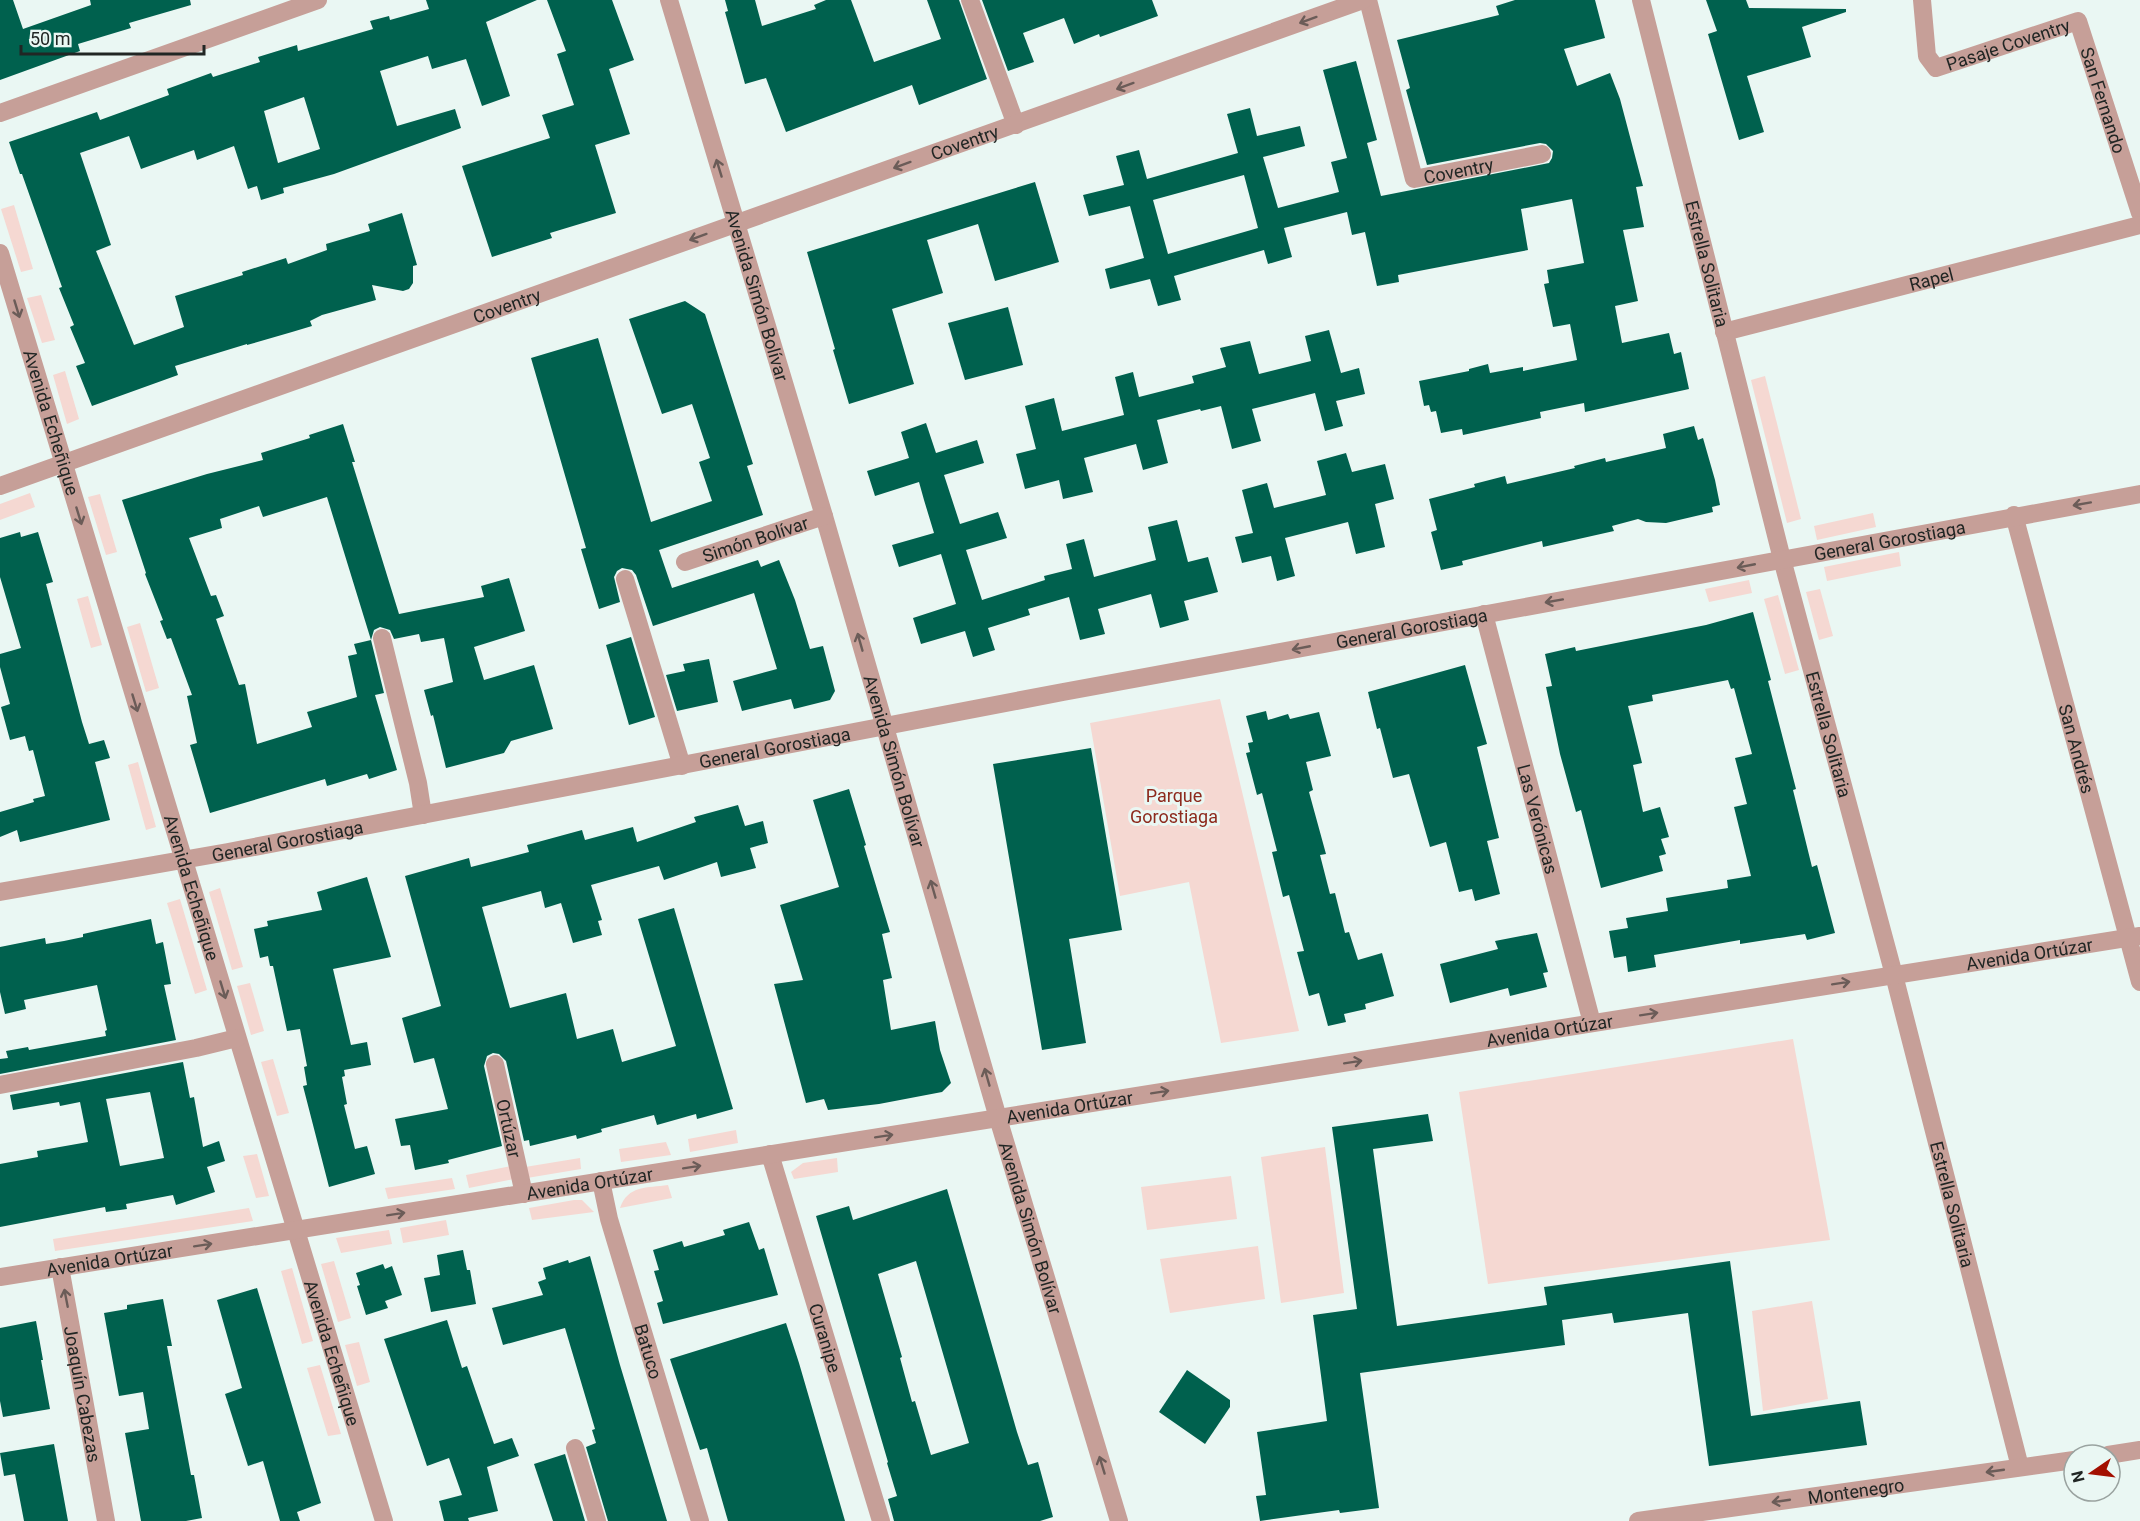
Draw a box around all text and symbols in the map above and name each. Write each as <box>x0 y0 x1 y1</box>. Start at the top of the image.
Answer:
street label: Pasaje Coventry <box>1943 14 2073 74</box>
one-way arrow <box>1299 15 1318 26</box>
scale bar <box>21 18 204 56</box>
text: 50 m <box>30 28 70 49</box>
street label: San Fernando <box>2077 44 2131 156</box>
one-way arrow <box>1116 81 1135 92</box>
street label: Coventry <box>928 120 1002 164</box>
street label: Coventry <box>1422 153 1495 187</box>
one-way arrow <box>713 158 724 177</box>
one-way arrow <box>893 161 912 172</box>
street label: Estrella Solitaria <box>1681 198 1734 329</box>
street label: Avenida Simón Bolívar <box>722 206 793 384</box>
one-way arrow <box>689 233 708 244</box>
street label: Rapel <box>1907 263 1956 294</box>
street label: Coventry <box>470 283 544 327</box>
one-way arrow <box>12 299 23 318</box>
street label: Avenida Echeñique <box>20 347 84 498</box>
one-way arrow <box>2073 498 2093 509</box>
one-way arrow <box>74 506 85 525</box>
street label: Simón Bolívar <box>700 511 811 566</box>
street label: General Gorostiaga <box>1812 516 1967 564</box>
one-way arrow <box>1737 561 1756 572</box>
one-way arrow <box>1545 596 1565 607</box>
street label: General Gorostiaga <box>1334 604 1489 652</box>
one-way arrow <box>854 633 865 652</box>
one-way arrow <box>1291 643 1311 654</box>
street label: Estrella Solitaria <box>1802 669 1856 800</box>
street label: Avenida Simón Bolívar <box>860 672 930 850</box>
one-way arrow <box>130 693 141 712</box>
street label: San Andrés <box>2055 702 2099 796</box>
street label: General Gorostiaga <box>697 722 852 772</box>
street label: Las Verónicas <box>1514 762 1563 876</box>
park label: Parque Gorostiaga <box>1130 785 1218 827</box>
street label: Avenida Echeñique <box>160 812 224 963</box>
street label: General Gorostiaga <box>210 816 365 865</box>
one-way arrow <box>927 880 938 899</box>
street label: Avenida Ortúzar <box>1965 933 2094 974</box>
one-way arrow <box>1831 978 1851 989</box>
one-way arrow <box>218 980 229 999</box>
one-way arrow <box>1638 1009 1658 1020</box>
street label: Avenida Ortúzar <box>1485 1010 1614 1051</box>
one-way arrow <box>1342 1056 1362 1067</box>
one-way arrow <box>981 1068 992 1087</box>
street label: Avenida Ortúzar <box>1005 1086 1134 1127</box>
one-way arrow <box>1150 1087 1169 1098</box>
street label: Ortúzar <box>493 1097 526 1160</box>
one-way arrow <box>874 1131 894 1142</box>
street label: Avenida Simón Bolívar <box>995 1139 1067 1316</box>
street label: Estrella Solitaria <box>1926 1139 1979 1270</box>
one-way arrow <box>681 1161 701 1172</box>
street label: Avenida Ortúzar <box>525 1163 654 1203</box>
one-way arrow <box>385 1208 405 1219</box>
street label: Avenida Ortúzar <box>45 1239 174 1280</box>
one-way arrow <box>193 1239 212 1250</box>
street label: Avenida Echeñique <box>300 1277 365 1428</box>
one-way arrow <box>60 1289 71 1308</box>
street label: Curanipe <box>805 1301 846 1375</box>
street label: Batuco <box>631 1321 667 1381</box>
street label: Joaquín Cabezas <box>60 1324 106 1464</box>
north arrow <box>2062 1443 2122 1503</box>
one-way arrow <box>1096 1456 1107 1475</box>
one-way arrow <box>1986 1465 2006 1476</box>
text: N <box>2067 1469 2089 1484</box>
street label: Montenegro <box>1806 1473 1905 1508</box>
one-way arrow <box>1772 1496 1792 1507</box>

